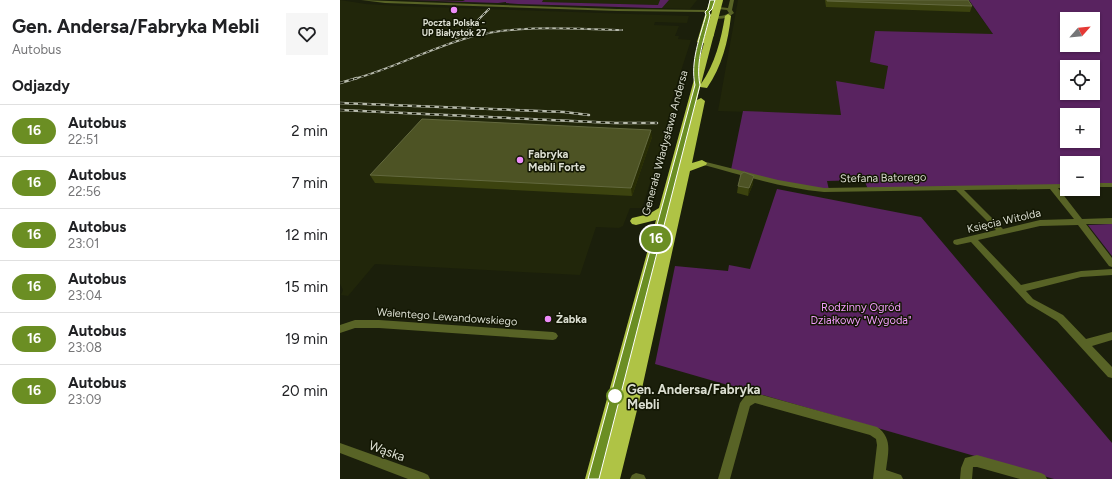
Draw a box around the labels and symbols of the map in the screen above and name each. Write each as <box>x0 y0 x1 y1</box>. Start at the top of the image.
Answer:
marker: Poczta Polska - UP Białystok 27 <box>449 5 459 15</box>
north arrow <box>1060 12 1100 52</box>
place label: Poczta Polska - UP Białystok 27 <box>422 17 486 38</box>
street label: Generała Władysława Andersa <box>639 69 691 217</box>
place label: Fabryka Mebli Forte <box>528 148 585 174</box>
marker: Fabryka Mebli Forte <box>515 155 525 165</box>
street label: Stefana Batorego <box>840 171 926 185</box>
street label: Księcia Witolda <box>966 206 1042 236</box>
line badge: 16 <box>638 226 674 252</box>
park label: Rodzinny Ogród Działkowy "Wygoda" <box>811 301 911 327</box>
street label: Walentego Lewandowskiego <box>376 306 518 328</box>
place label: Żabka <box>556 312 587 326</box>
marker: Żabka <box>543 314 553 324</box>
place label: Gen. Andersa/Fabryka Mebli <box>627 382 761 412</box>
marker: Gen. Andersa/Fabryka Mebli <box>606 387 624 405</box>
street label: Wąska <box>367 438 407 464</box>

